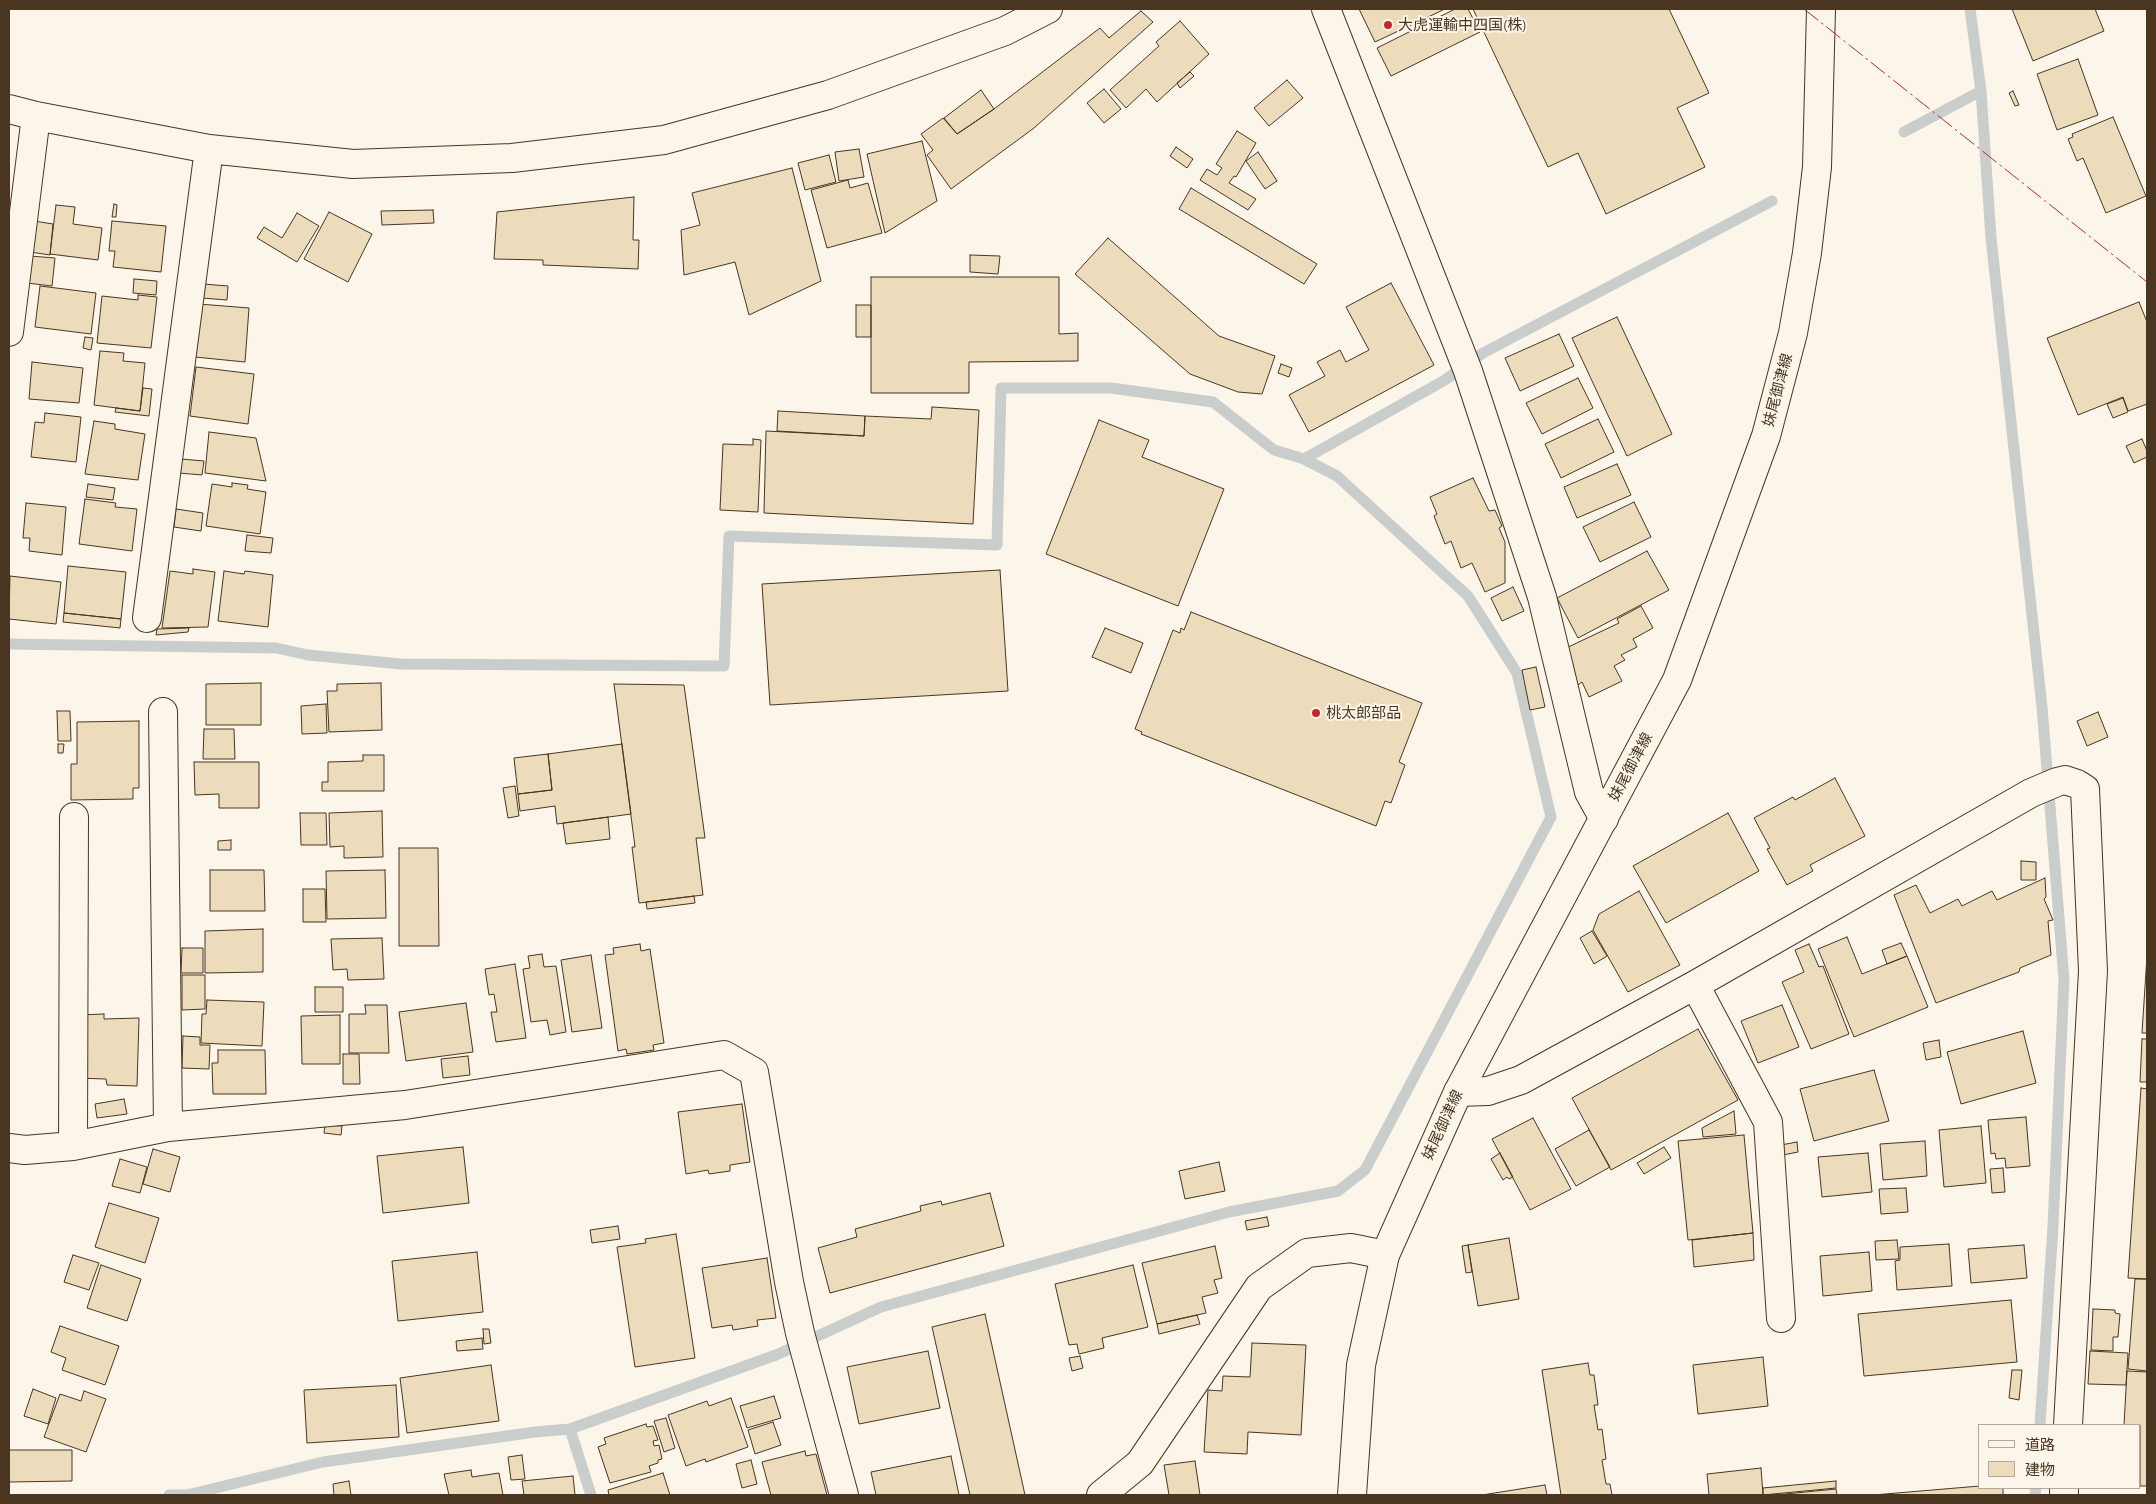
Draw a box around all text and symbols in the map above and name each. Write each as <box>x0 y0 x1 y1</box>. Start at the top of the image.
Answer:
place label: 大虎運輸中四国(株) <box>1398 16 1527 34</box>
marker: 大虎運輸中四国(株) <box>1382 19 1394 31</box>
street label: 妹尾御津線 <box>1760 351 1796 429</box>
place label: 桃太郎部品 <box>1326 704 1401 722</box>
marker: 桃太郎部品 <box>1310 707 1322 719</box>
street label: 妹尾御津線 <box>1605 730 1657 804</box>
street label: 妹尾御津線 <box>1419 1087 1467 1163</box>
legend <box>1978 1424 2141 1489</box>
text: 道路 <box>2025 1438 2055 1453</box>
text: 建物 <box>2025 1463 2055 1478</box>

